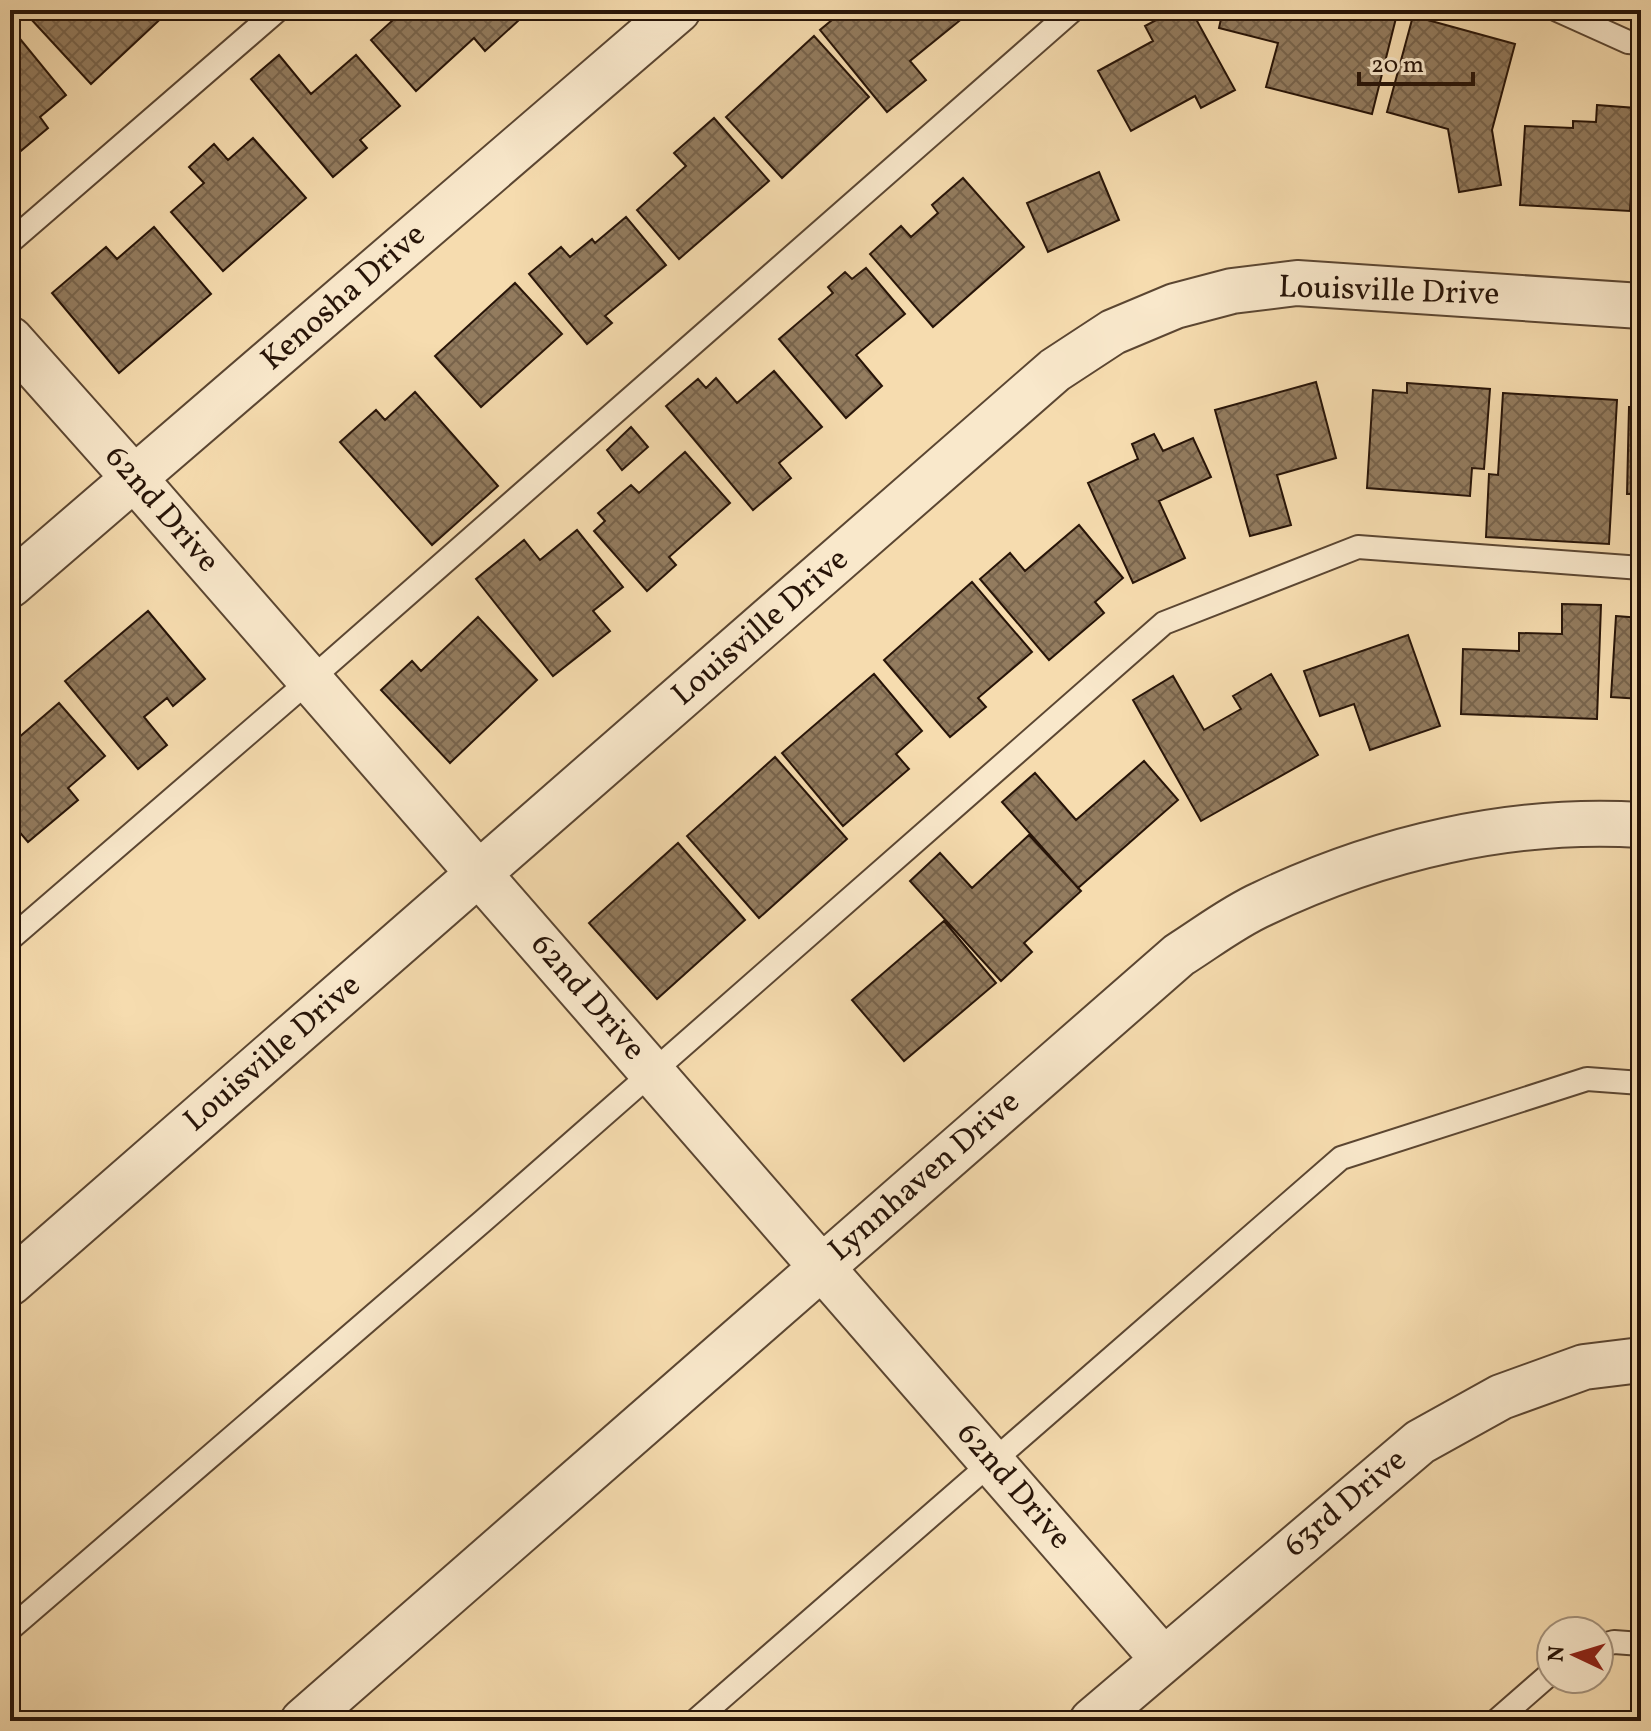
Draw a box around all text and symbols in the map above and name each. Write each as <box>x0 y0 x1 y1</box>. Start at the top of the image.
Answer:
scale bar <box>1359 36 1473 86</box>
text: 20 m <box>1371 49 1424 83</box>
street label: Kenosha Drive <box>252 214 436 382</box>
street label: Louisville Drive <box>1278 266 1500 318</box>
street label: 62nd Drive <box>94 437 228 583</box>
street label: Louisville Drive <box>663 539 859 717</box>
street label: 62nd Drive <box>520 925 654 1071</box>
street label: Louisville Drive <box>175 965 371 1143</box>
street label: Lynnhaven Drive <box>820 1081 1030 1273</box>
street label: 62nd Drive <box>946 1414 1080 1560</box>
street label: 63rd Drive <box>1275 1440 1417 1568</box>
north arrow <box>1535 1615 1615 1695</box>
text: N <box>1542 1645 1574 1663</box>

